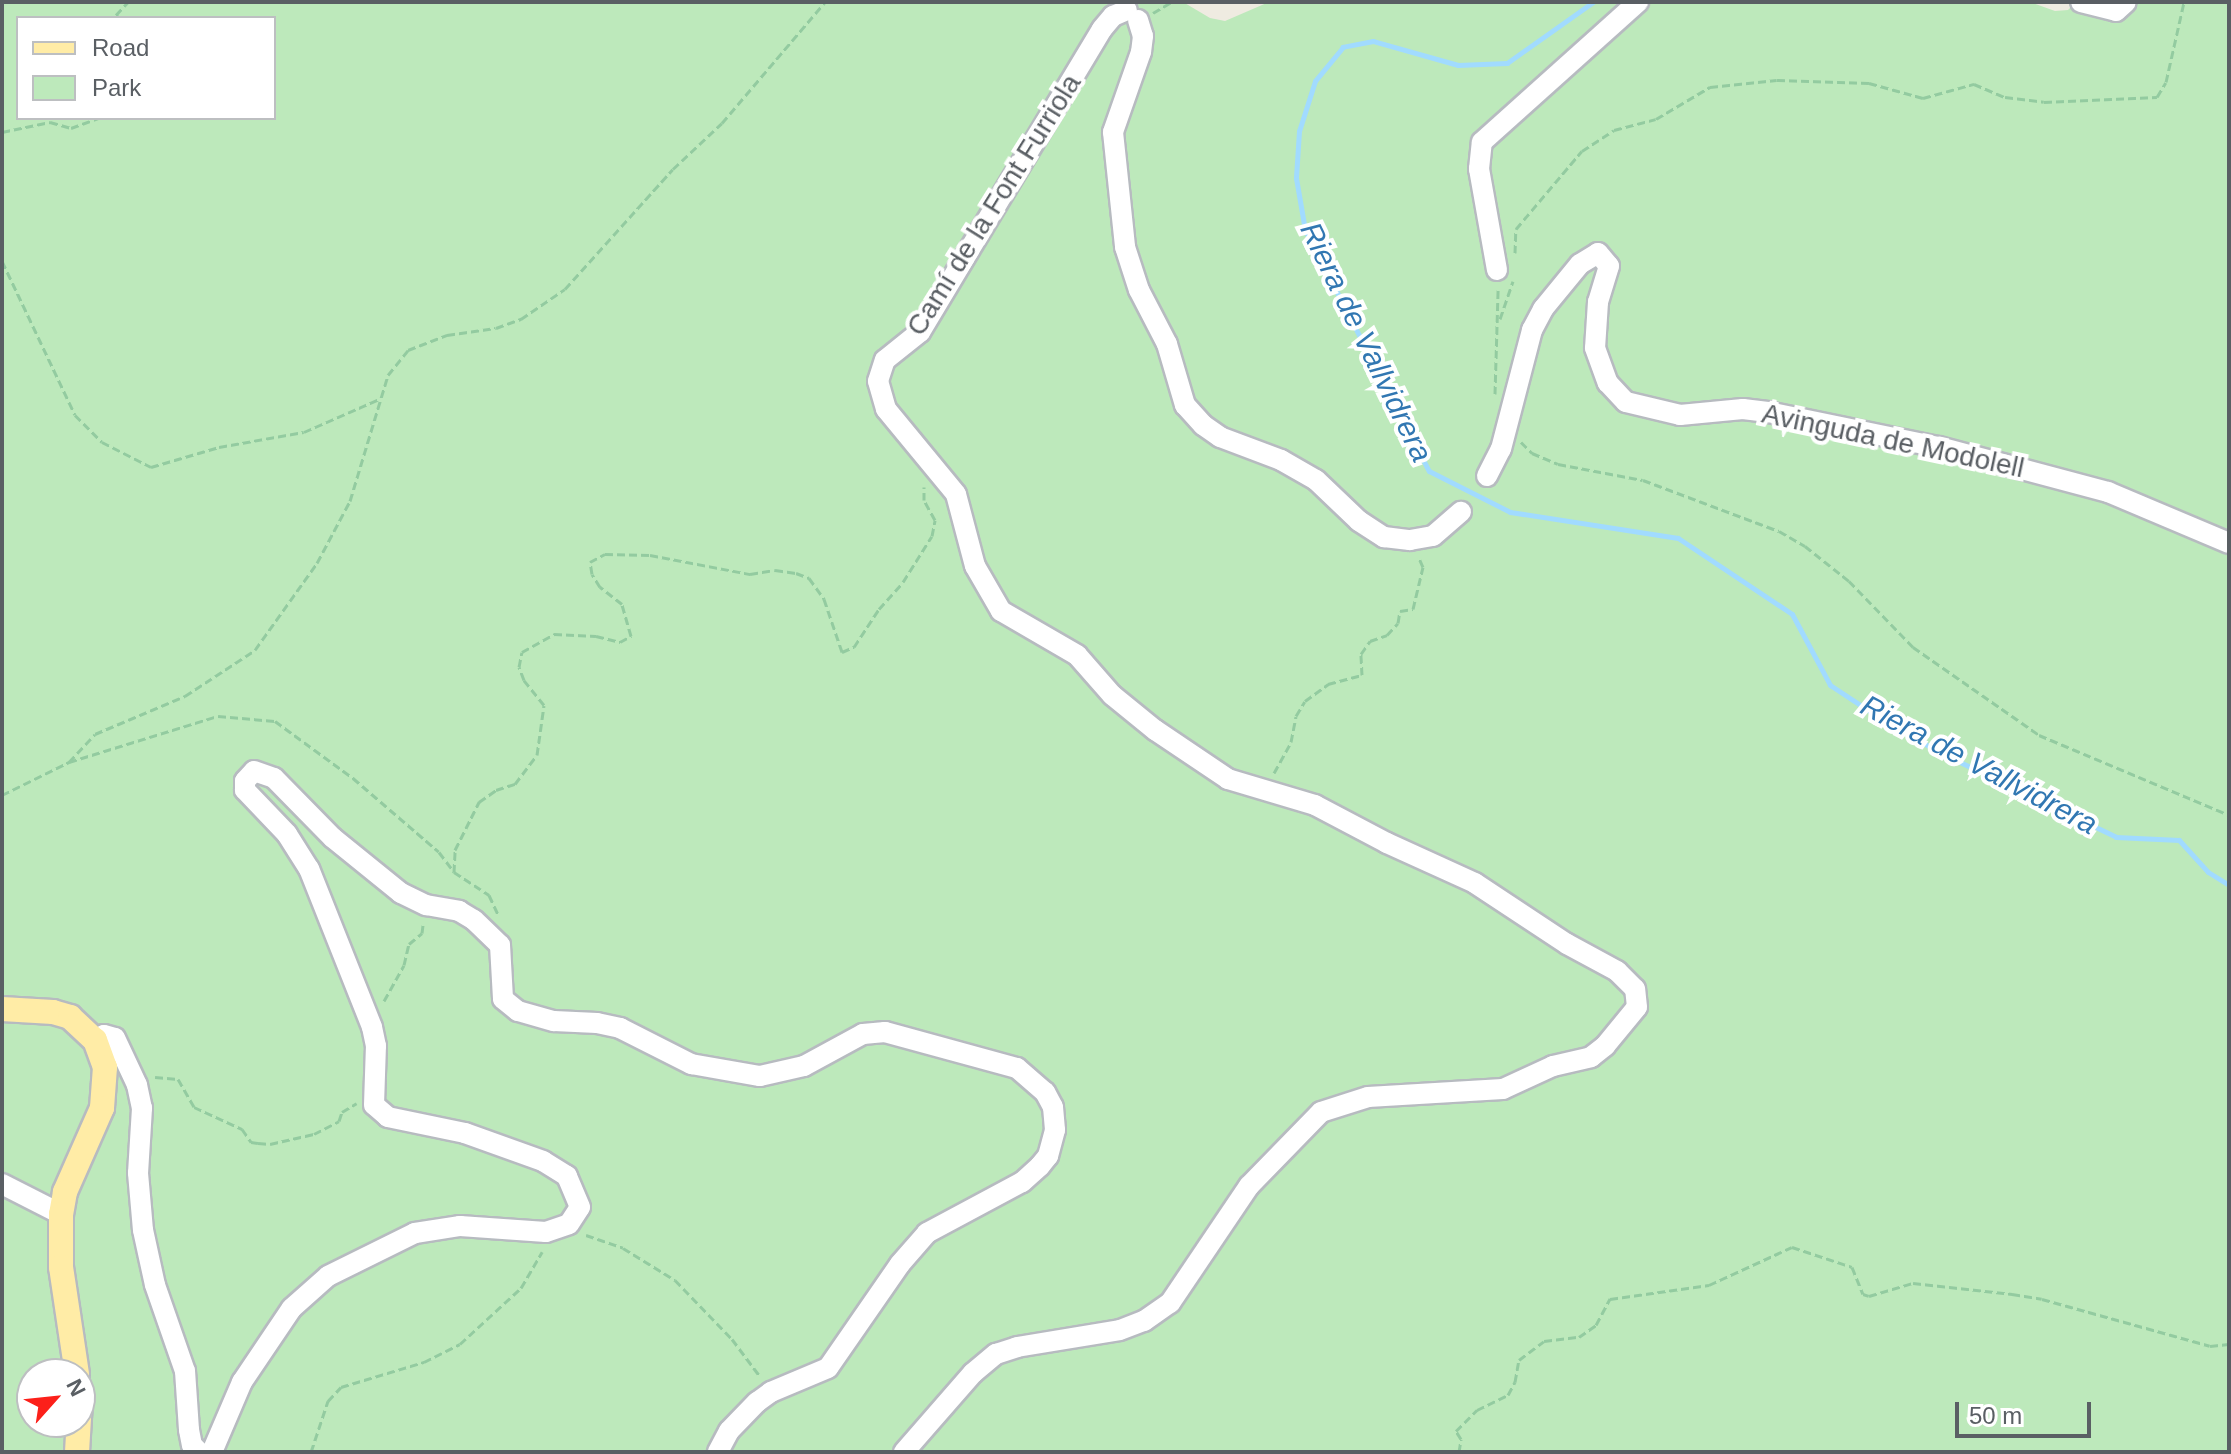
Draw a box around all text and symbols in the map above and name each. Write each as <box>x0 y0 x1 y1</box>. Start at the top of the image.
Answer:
legend <box>16 16 276 120</box>
text: Road <box>92 34 149 61</box>
street label: Camí de la Font Furriola <box>900 68 1088 342</box>
text: Park <box>92 74 141 101</box>
water label: Riera de Vallvidrera <box>1292 216 1440 468</box>
street label: Avinguda de Modolell <box>1759 397 2027 485</box>
water label: Riera de Vallvidrera <box>1855 688 2103 842</box>
north arrow <box>16 1358 96 1438</box>
text: N <box>61 1375 91 1401</box>
scale bar <box>1959 1386 2095 1436</box>
text: 50 m <box>1969 1402 2022 1429</box>

